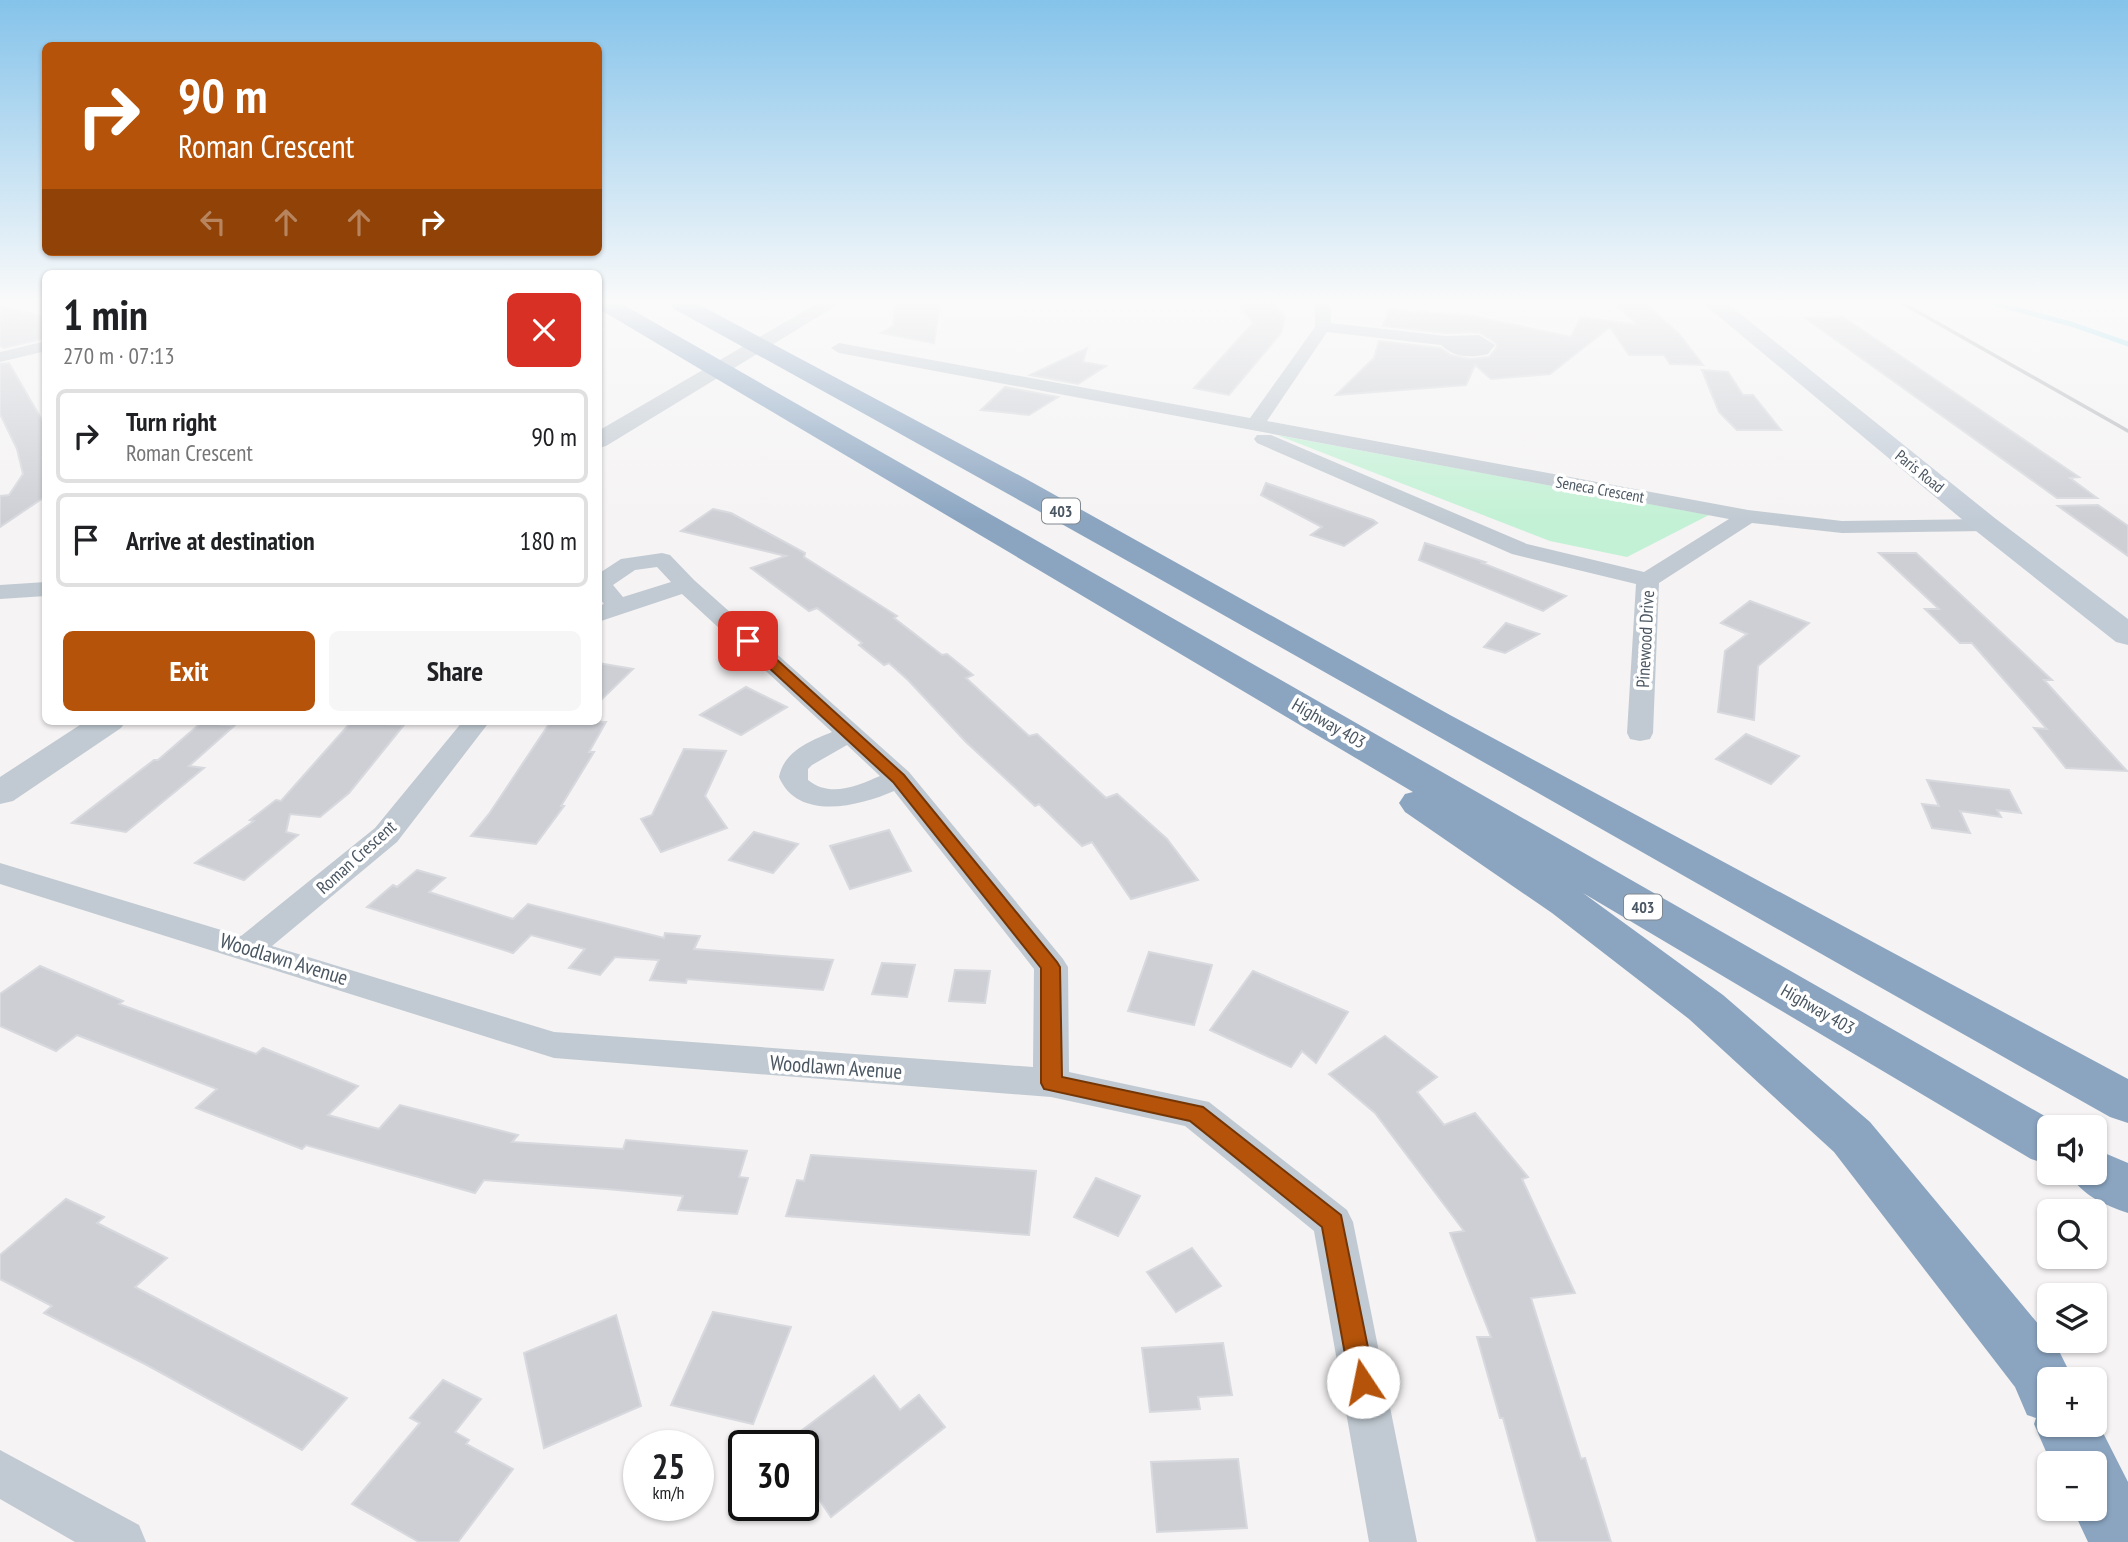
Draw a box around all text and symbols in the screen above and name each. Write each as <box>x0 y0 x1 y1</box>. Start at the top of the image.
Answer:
text: 90 m <box>178 63 267 127</box>
icon: right <box>63 70 154 161</box>
text: Roman Crescent <box>178 125 354 167</box>
icon: left <box>194 203 232 241</box>
icon: ahead <box>267 203 305 241</box>
icon: ahead <box>340 203 378 241</box>
icon: right <box>413 203 451 241</box>
text: 1 min <box>63 287 148 342</box>
button: close <box>507 293 581 367</box>
text: 270 m · 07:13 <box>63 341 175 370</box>
text: Turn right <box>126 405 217 438</box>
icon: right <box>67 417 105 455</box>
text: 90 m <box>531 420 577 453</box>
text: Roman Crescent <box>126 438 253 467</box>
street label: Paris Road <box>1892 445 1949 497</box>
street label: Seneca Crescent <box>1554 471 1646 507</box>
road number: 403 <box>1042 498 1080 524</box>
icon: arrive <box>67 521 105 559</box>
text: Arrive at destination <box>126 524 315 557</box>
text: 180 m <box>519 524 577 557</box>
street label: Pinewood Drive <box>1631 590 1659 688</box>
pin <box>718 611 778 671</box>
icon: arrive <box>729 622 767 660</box>
button: Exit <box>63 631 315 711</box>
button: Share <box>329 631 581 711</box>
street label: Highway 403 <box>1288 693 1370 753</box>
street label: Roman Crescent <box>311 815 401 899</box>
road number: 403 <box>1624 894 1662 920</box>
street label: Woodlawn Avenue <box>217 927 351 991</box>
street label: Highway 403 <box>1777 979 1859 1039</box>
street label: Woodlawn Avenue <box>769 1049 903 1085</box>
map controls <box>2037 1115 2107 1521</box>
button: sound <box>2037 1115 2107 1185</box>
button: search <box>2037 1199 2107 1269</box>
button: layers <box>2037 1283 2107 1353</box>
position arrow <box>1326 1345 1400 1419</box>
button: + <box>2037 1367 2107 1437</box>
speed limit sign: 30 <box>728 1430 819 1521</box>
text: 25 <box>652 1443 685 1489</box>
button: − <box>2037 1451 2107 1521</box>
text: km/h <box>653 1481 684 1504</box>

